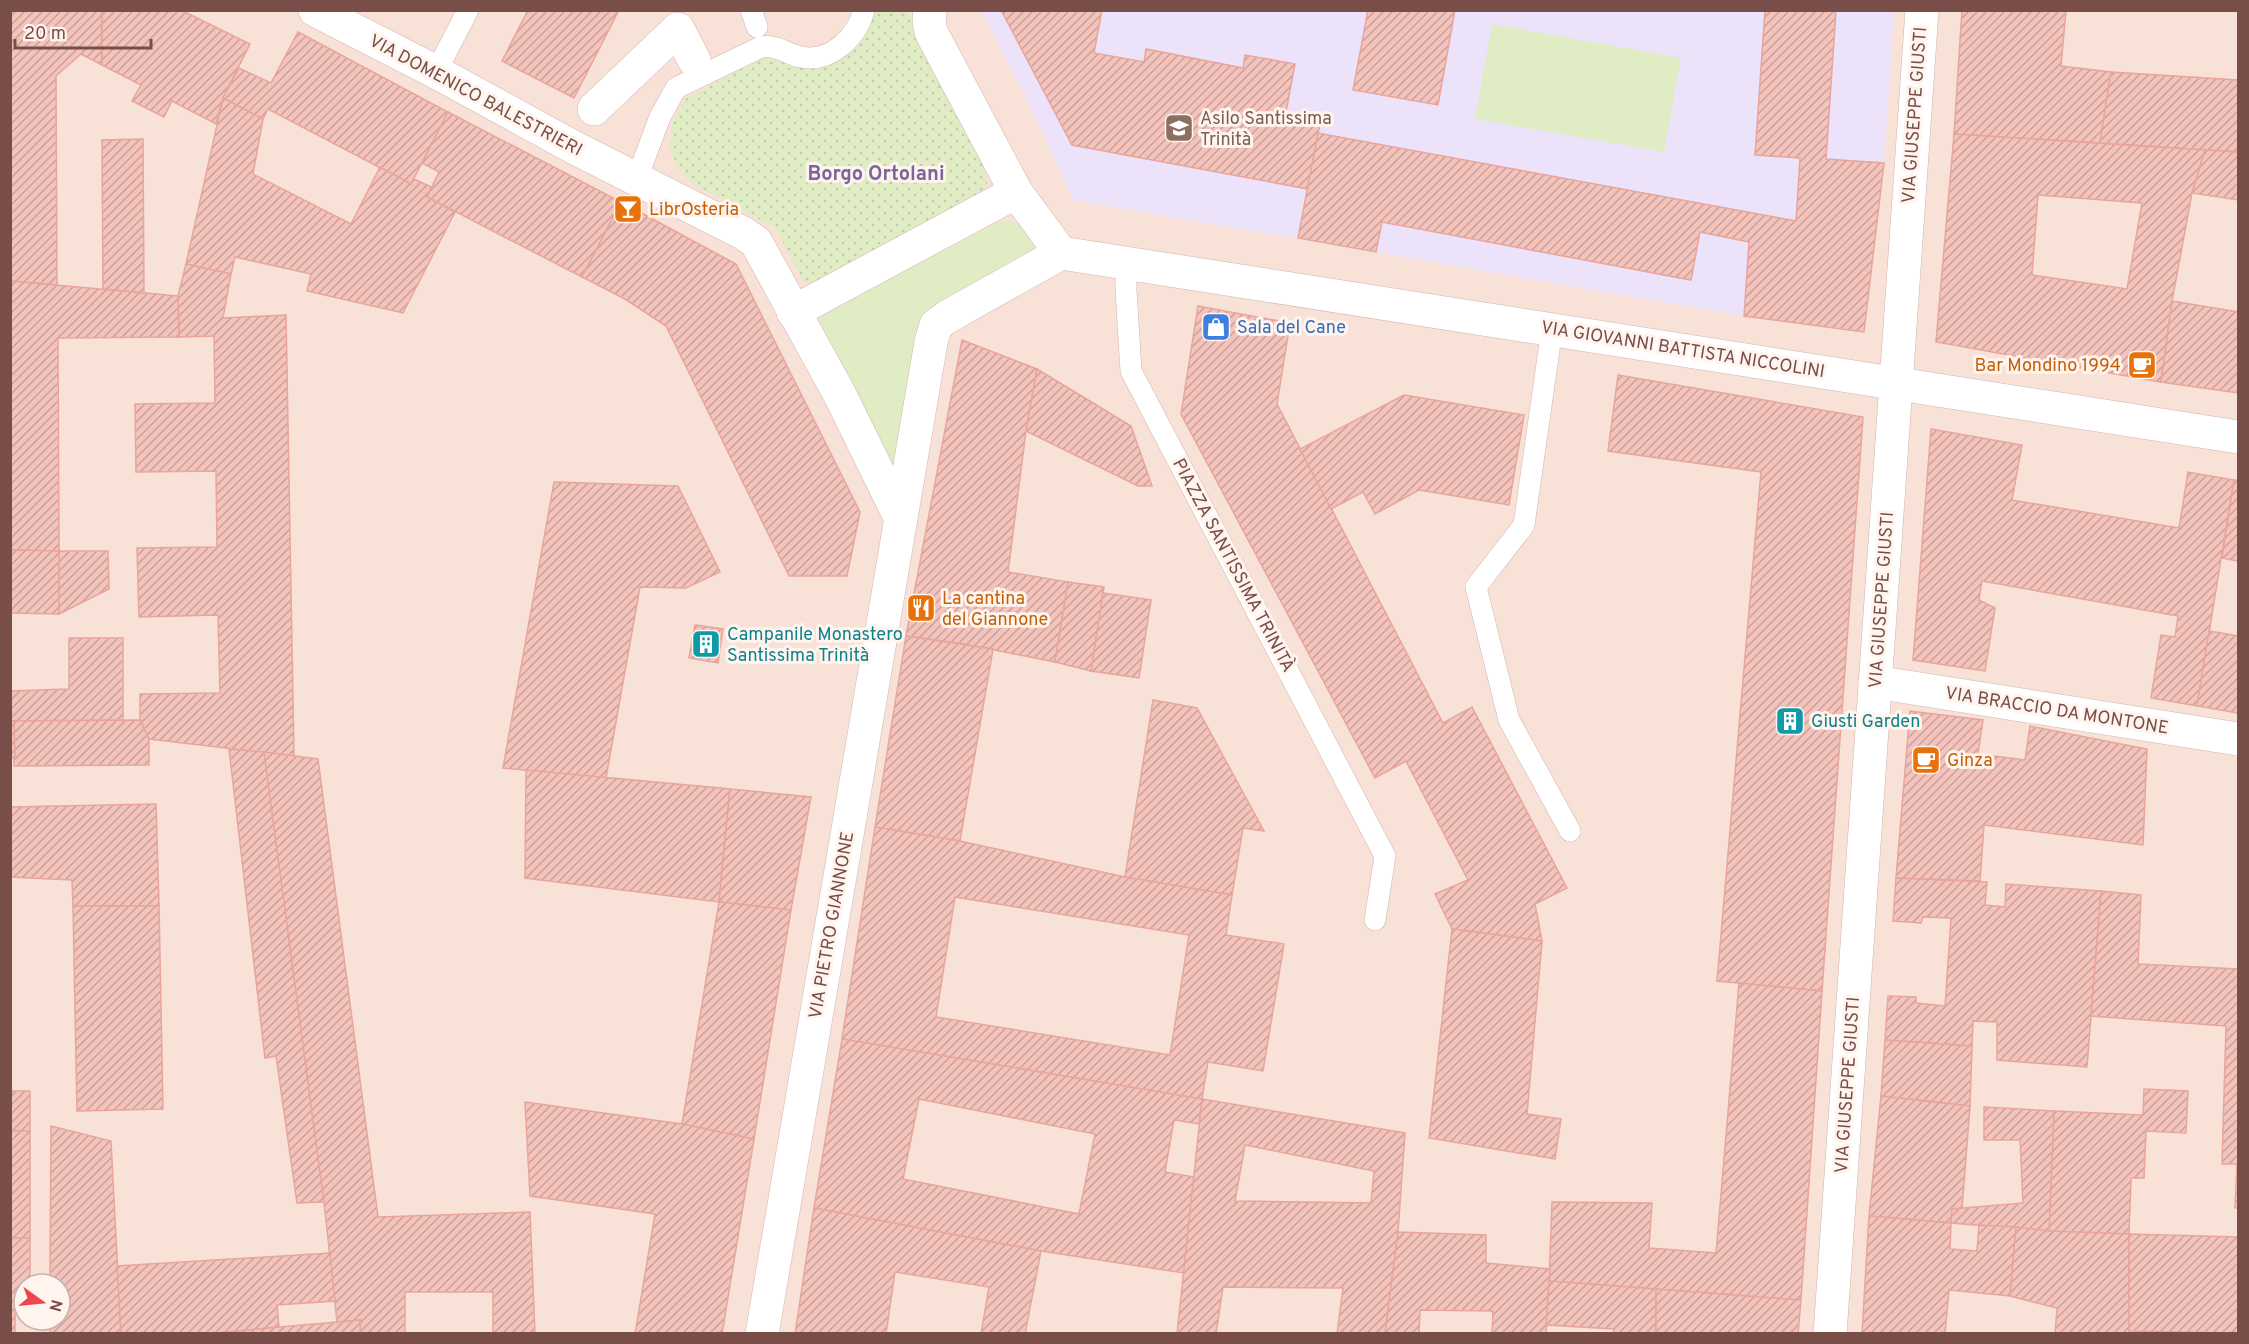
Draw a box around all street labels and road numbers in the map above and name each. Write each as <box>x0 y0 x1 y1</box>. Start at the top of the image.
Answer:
street label: VIA GIUSEPPE GIUSTI <box>1898 26 1933 204</box>
street label: VIA DOMENICO BALESTRIERI <box>365 30 586 162</box>
street label: VIA GIOVANNI BATTISTA NICCOLINI <box>1539 317 1826 384</box>
street label: PIAZZA SANTISSIMA TRINITÀ <box>1166 454 1301 677</box>
street label: VIA GIUSEPPE GIUSTI <box>1865 511 1900 689</box>
street label: VIA BRACCIO DA MONTONE <box>1943 682 2170 740</box>
street label: VIA PIETRO GIANNONE <box>805 830 860 1021</box>
street label: VIA GIUSEPPE GIUSTI <box>1831 996 1866 1174</box>

